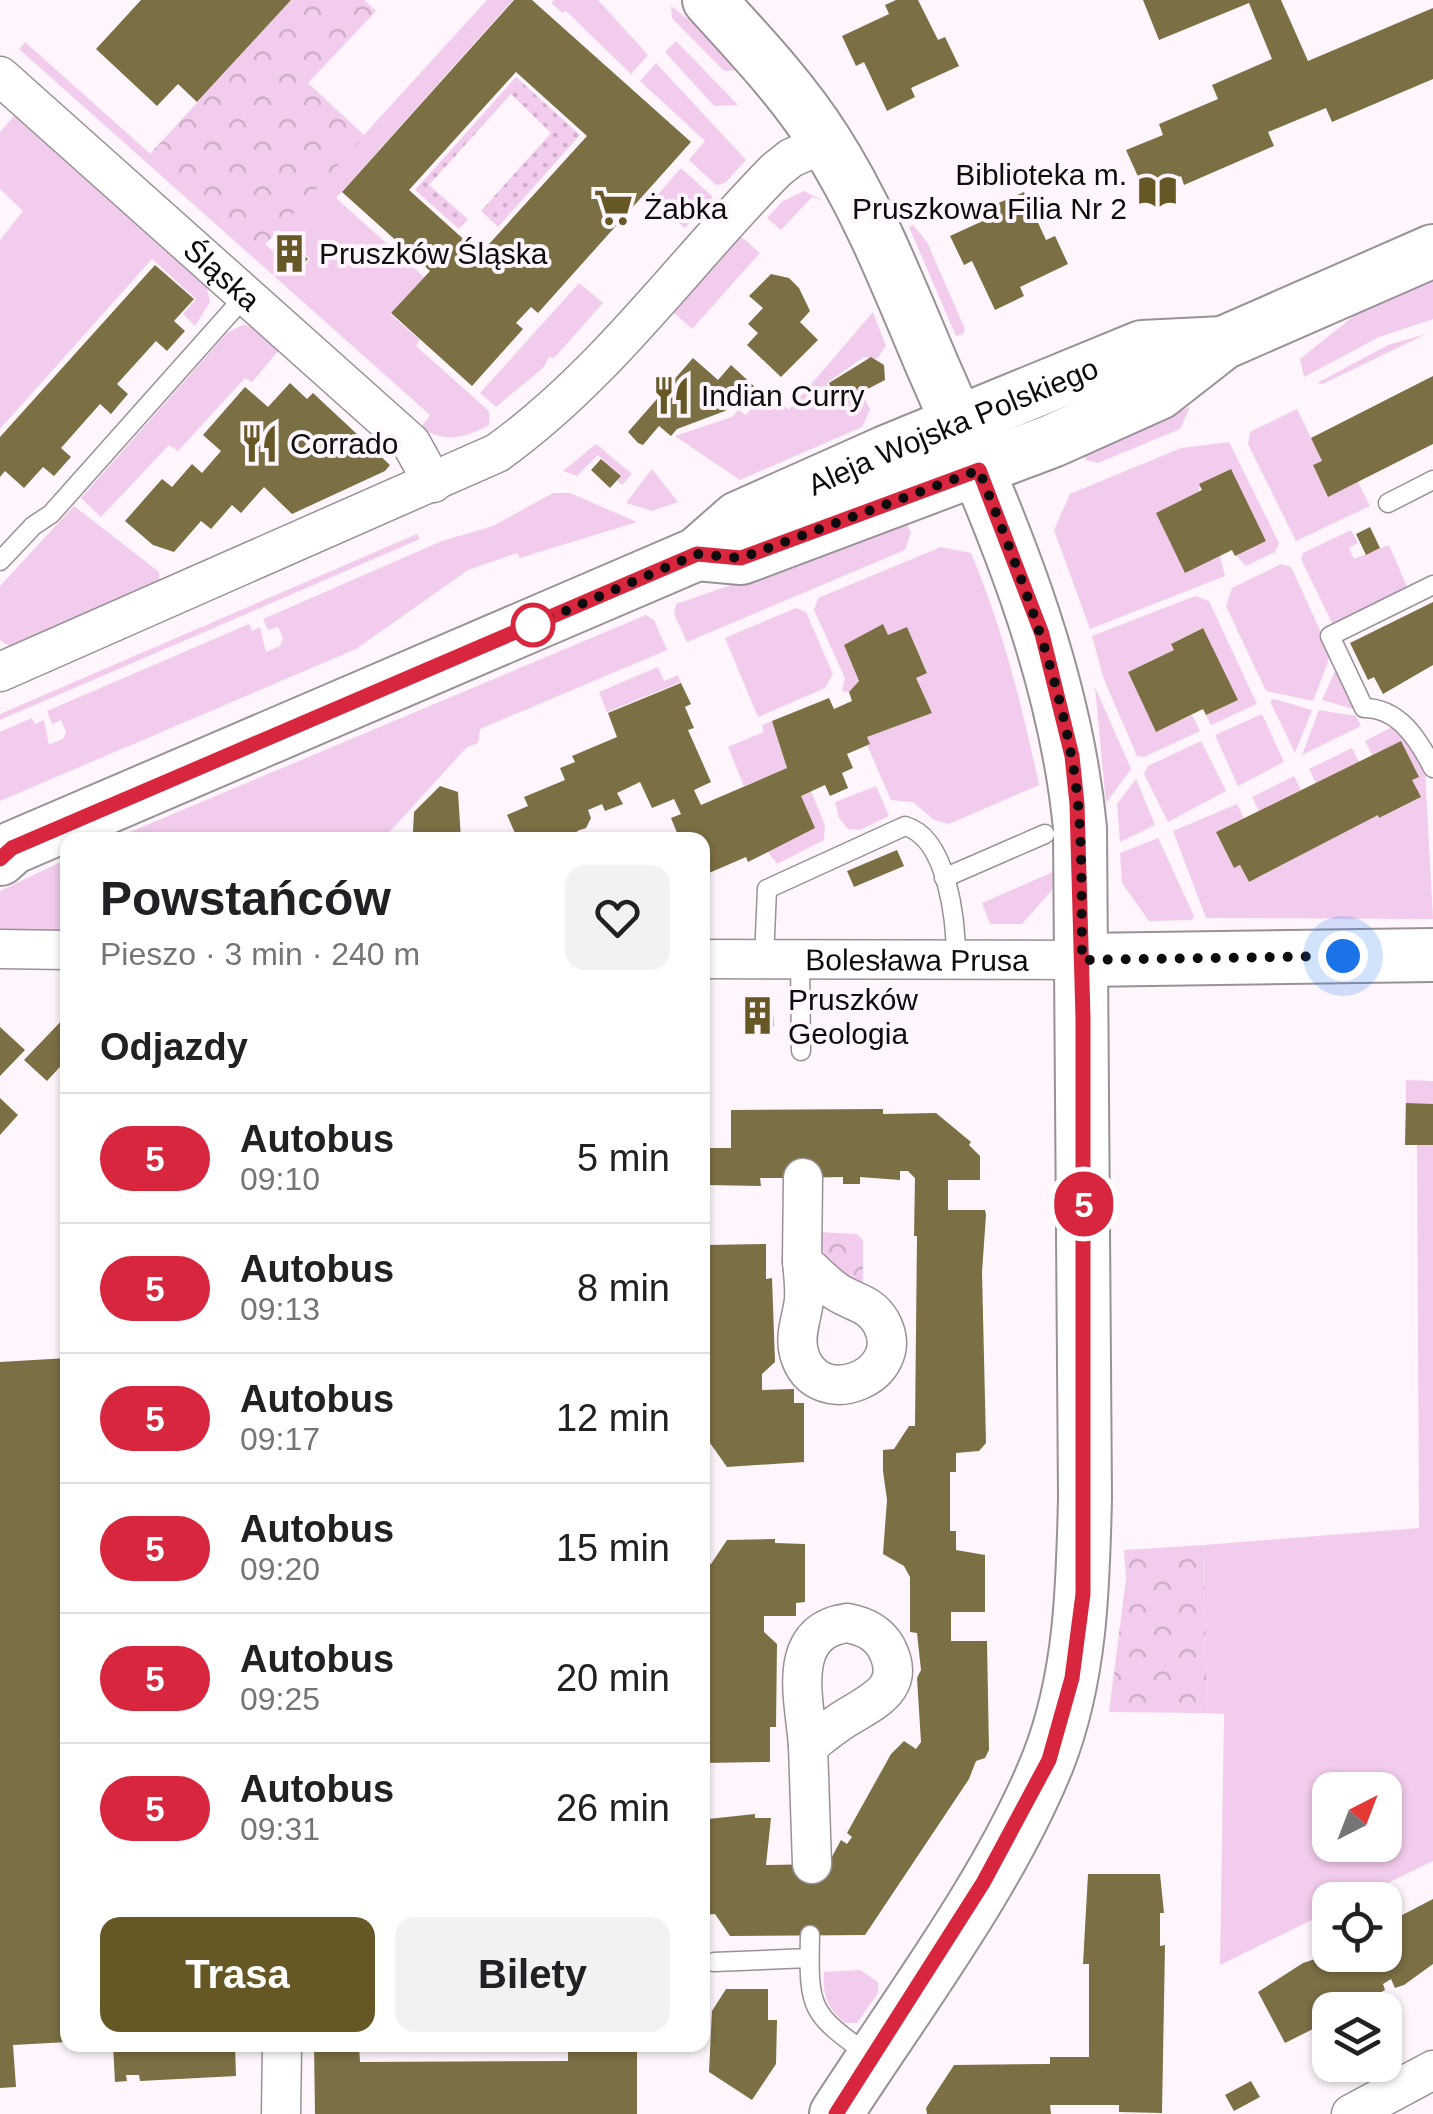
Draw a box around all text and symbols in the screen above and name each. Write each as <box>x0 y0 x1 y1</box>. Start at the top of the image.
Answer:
place label: Biblioteka m. Pruszkowa Filia Nr 2 <box>852 158 1127 225</box>
library icon: Biblioteka m. Pruszkowa Filia Nr 2 <box>1136 170 1178 212</box>
supermarket icon: Żabka <box>593 187 635 229</box>
place label: Żabka <box>644 192 728 225</box>
street label: Śląska <box>178 232 267 317</box>
building icon: Pruszków Śląska <box>268 232 310 274</box>
place label: Pruszków Śląska <box>319 237 548 270</box>
street label: Aleja Wojska Polskiego <box>803 350 1103 501</box>
restaurant icon: Indian Curry <box>650 374 692 416</box>
place label: Indian Curry <box>701 379 864 412</box>
restaurant icon: Corrado <box>239 422 281 464</box>
place label: Corrado <box>290 427 398 460</box>
unlabelled marker <box>512 604 554 646</box>
button: heart <box>565 865 670 970</box>
text: Powstańców <box>100 872 391 925</box>
your location <box>1318 931 1368 981</box>
text: Pieszo · 3 min · 240 m <box>100 936 420 972</box>
street label: Bolesława Prusa <box>805 943 1029 976</box>
place label: Pruszków Geologia <box>788 983 918 1050</box>
building icon: Pruszków Geologia <box>737 995 779 1037</box>
text: Odjazdy <box>100 1026 248 1068</box>
text: Autobus <box>240 1118 394 1160</box>
text: 5 min <box>577 1137 670 1179</box>
text: 5 <box>145 1139 165 1178</box>
text: 09:10 <box>240 1161 320 1197</box>
line badge: 5 <box>1052 1172 1116 1236</box>
text: 5 <box>1074 1185 1094 1224</box>
text: Autobus <box>240 1248 394 1290</box>
text: 8 min <box>577 1267 670 1309</box>
text: 5 <box>145 1269 165 1308</box>
text: 09:13 <box>240 1291 320 1327</box>
text: Autobus <box>240 1378 394 1420</box>
text: 12 min <box>556 1397 670 1439</box>
text: 5 <box>145 1399 165 1438</box>
text: 09:17 <box>240 1421 320 1457</box>
text: Autobus <box>240 1508 394 1550</box>
text: 15 min <box>556 1527 670 1569</box>
text: 5 <box>145 1529 165 1568</box>
text: 09:20 <box>240 1551 320 1587</box>
text: Autobus <box>240 1638 394 1680</box>
text: 20 min <box>556 1657 670 1699</box>
text: 5 <box>145 1659 165 1698</box>
text: 09:25 <box>240 1681 320 1717</box>
text: Autobus <box>240 1768 394 1810</box>
north arrow <box>1312 1772 1402 1862</box>
map controls <box>1312 1772 1402 2082</box>
text: 26 min <box>556 1787 670 1829</box>
text: 5 <box>145 1789 165 1828</box>
text: 09:31 <box>240 1811 320 1847</box>
button: locate <box>1312 1882 1402 1972</box>
button: Trasa <box>100 1917 375 2032</box>
button: Bilety <box>395 1917 670 2032</box>
button: layers <box>1312 1992 1402 2082</box>

